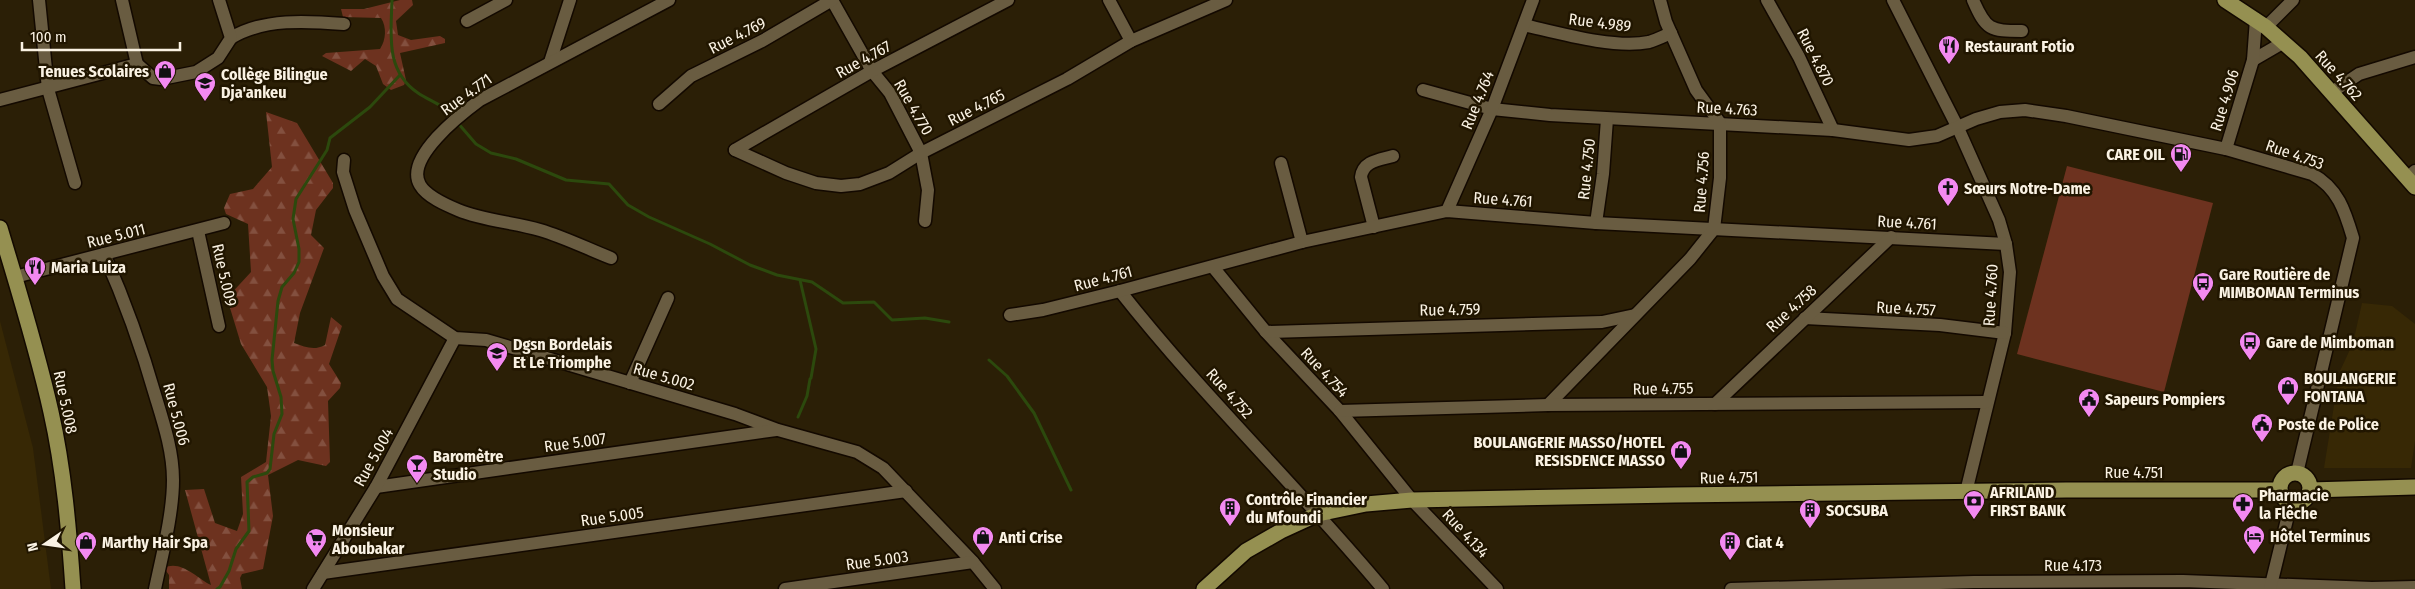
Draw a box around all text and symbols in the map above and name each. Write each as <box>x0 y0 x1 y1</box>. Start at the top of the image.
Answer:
street label: Rue 4.989 <box>1568 9 1632 36</box>
street label: Rue 4.769 <box>706 13 769 58</box>
scale bar <box>22 20 180 52</box>
street label: Rue 4.870 <box>1793 25 1838 89</box>
text: 100 m <box>30 28 67 46</box>
restaurant icon: Restaurant Fotio <box>1937 34 1961 65</box>
street label: Rue 4.767 <box>832 36 895 82</box>
place label: Restaurant Fotio <box>1965 37 2075 56</box>
street label: Rue 4.762 <box>2311 46 2366 104</box>
shop icon: Tenues Scolaires <box>153 59 177 90</box>
place label: Tenues Scolaires <box>38 62 149 81</box>
place label: Collège Bilingue Dja'ankeu <box>221 65 328 102</box>
street label: Rue 4.906 <box>2206 67 2243 133</box>
street label: Rue 4.764 <box>1457 68 1498 132</box>
street label: Rue 4.771 <box>437 69 496 119</box>
school or university icon: Collège Bilingue Dja'ankeu <box>193 71 217 102</box>
street label: Rue 4.770 <box>890 76 937 138</box>
street label: Rue 4.765 <box>945 85 1008 130</box>
street label: Rue 4.763 <box>1696 97 1758 120</box>
street label: Rue 4.753 <box>2263 136 2327 173</box>
street label: Rue 4.750 <box>1574 137 1599 201</box>
fuel station icon: CARE OIL <box>2169 142 2193 173</box>
place label: CARE OIL <box>2106 145 2166 164</box>
street label: Rue 4.756 <box>1690 151 1713 213</box>
church icon: Sœurs Notre-Dame <box>1936 176 1960 207</box>
place label: Sœurs Notre-Dame <box>1964 179 2091 198</box>
street label: Rue 4.761 <box>1473 188 1533 211</box>
street label: Rue 4.761 <box>1877 211 1937 234</box>
street label: Rue 5.011 <box>85 219 147 252</box>
street label: Rue 5.009 <box>208 242 241 308</box>
restaurant icon: Maria Luiza <box>23 255 47 286</box>
place label: Maria Luiza <box>51 258 126 277</box>
street label: Rue 4.761 <box>1072 262 1134 295</box>
street label: Rue 4.760 <box>1979 263 2002 327</box>
place label: Gare Routière de MIMBOMAN Terminus <box>2219 265 2359 302</box>
bus stop icon: Gare Routière de MIMBOMAN Terminus <box>2191 271 2215 302</box>
street label: Rue 4.758 <box>1762 280 1820 336</box>
street label: Rue 4.757 <box>1876 297 1937 320</box>
street label: Rue 4.759 <box>1419 299 1481 320</box>
bus stop icon: Gare de Mimboman <box>2238 330 2262 361</box>
place label: Gare de Mimboman <box>2266 333 2394 352</box>
place label: Dgsn Bordelais Et Le Triomphe <box>513 335 612 372</box>
school or university icon: Dgsn Bordelais Et Le Triomphe <box>485 341 509 372</box>
street label: Rue 4.754 <box>1297 343 1353 401</box>
street label: Rue 5.002 <box>631 359 697 394</box>
street label: Rue 4.752 <box>1202 365 1257 422</box>
street label: Rue 5.008 <box>50 369 81 435</box>
place label: BOULANGERIE FONTANA <box>2304 369 2396 406</box>
shop icon: BOULANGERIE FONTANA <box>2276 375 2300 406</box>
street label: Rue 4.755 <box>1632 378 1694 399</box>
street label: Rue 5.006 <box>159 381 194 448</box>
public building icon: Sapeurs Pompiers <box>2077 387 2101 418</box>
place label: Sapeurs Pompiers <box>2105 390 2225 409</box>
public building icon: Poste de Police <box>2250 412 2274 443</box>
place label: Poste de Police <box>2278 415 2379 434</box>
street label: Rue 5.004 <box>350 425 397 490</box>
street label: Rue 5.007 <box>543 429 608 456</box>
place label: BOULANGERIE MASSO/HOTEL RESISDENCE MASSO <box>1473 433 1666 470</box>
shop icon: BOULANGERIE MASSO/HOTEL RESISDENCE MASSO <box>1669 439 1693 470</box>
place label: Baromètre Studio <box>433 447 503 484</box>
bar icon: Baromètre Studio <box>405 453 429 484</box>
street label: Rue 4.751 <box>2105 463 2163 482</box>
street label: Rue 4.751 <box>1699 467 1759 488</box>
place label: AFRILAND FIRST BANK <box>1989 483 2066 520</box>
place label: Pharmacie la Flêche <box>2259 486 2329 523</box>
bank icon: AFRILAND FIRST BANK <box>1962 489 1986 520</box>
place label: Contrôle Financier du Mfoundi <box>1246 490 1367 527</box>
pharmacy icon: Pharmacie la Flêche <box>2231 492 2255 523</box>
building icon: Contrôle Financier du Mfoundi <box>1218 496 1242 527</box>
building icon: SOCSUBA <box>1798 498 1822 529</box>
place label: SOCSUBA <box>1826 501 1888 520</box>
street label: Rue 5.005 <box>579 503 645 530</box>
street label: Rue 4.134 <box>1438 505 1493 562</box>
north arrow <box>20 519 70 569</box>
place label: Monsieur Aboubakar <box>331 521 405 558</box>
hotel icon: Hôtel Terminus <box>2242 524 2266 555</box>
shop icon: Anti Crise <box>971 525 995 556</box>
supermarket icon: Monsieur Aboubakar <box>304 527 328 558</box>
place label: Hôtel Terminus <box>2270 527 2370 546</box>
place label: Anti Crise <box>998 528 1063 547</box>
shop icon: Marthy Hair Spa <box>74 530 98 561</box>
building icon: Ciat 4 <box>1718 530 1742 561</box>
place label: Marthy Hair Spa <box>102 533 208 552</box>
place label: Ciat 4 <box>1746 533 1784 552</box>
text: N <box>24 541 42 553</box>
street label: Rue 5.003 <box>845 547 910 574</box>
street label: Rue 4.173 <box>2044 556 2102 575</box>

